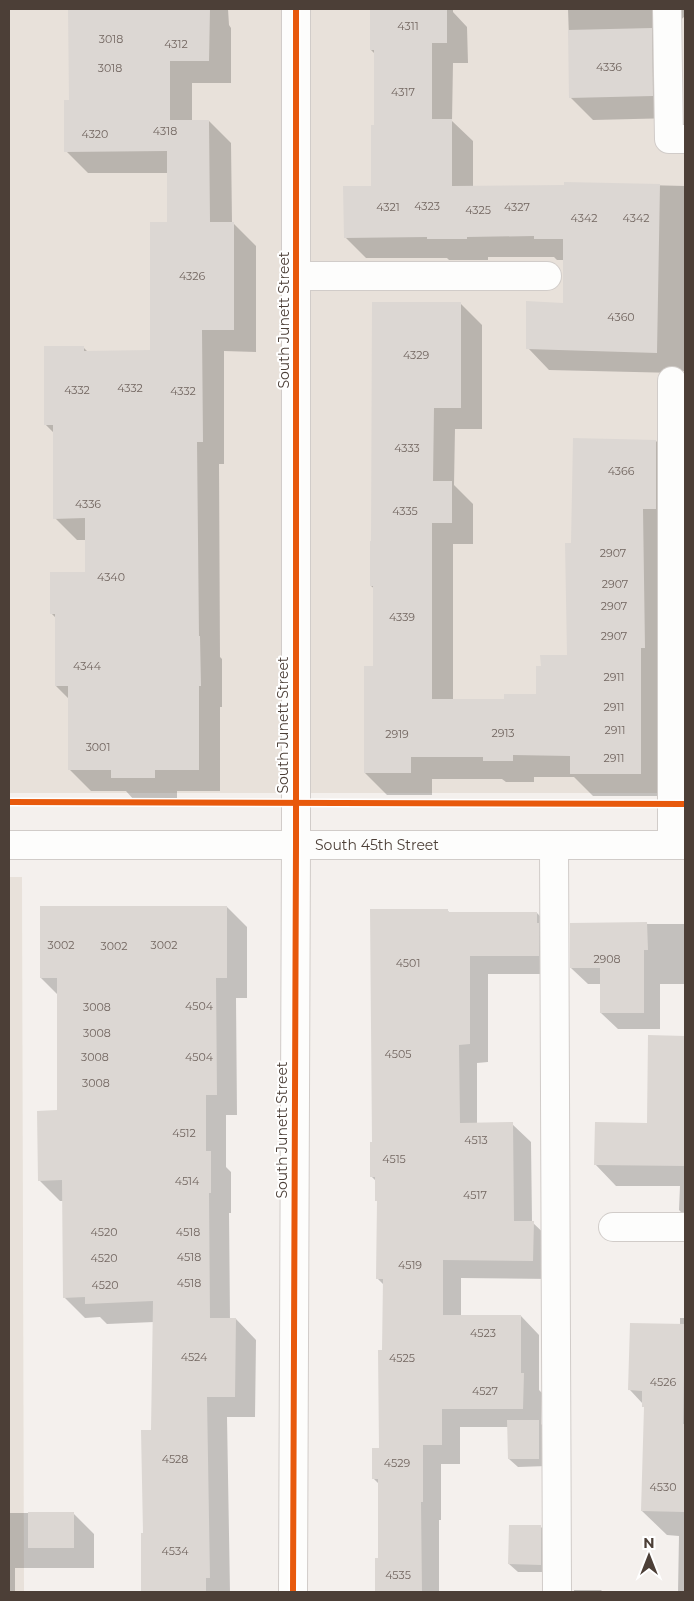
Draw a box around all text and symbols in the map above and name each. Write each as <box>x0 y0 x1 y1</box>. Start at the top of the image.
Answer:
house number: 4311 <box>397 19 419 33</box>
house number: 3018 <box>99 32 123 46</box>
house number: 4312 <box>164 37 188 51</box>
house number: 4336 <box>596 60 622 74</box>
house number: 3018 <box>98 61 122 75</box>
house number: 4317 <box>391 85 415 99</box>
house number: 4318 <box>153 124 177 138</box>
house number: 4320 <box>82 127 108 141</box>
house number: 4323 <box>414 199 440 213</box>
house number: 4321 <box>376 200 400 214</box>
house number: 4327 <box>504 200 530 214</box>
house number: 4325 <box>465 203 491 217</box>
house number: 4342 <box>571 211 597 225</box>
house number: 4342 <box>623 211 649 225</box>
street label: South Junett Street <box>275 251 293 389</box>
house number: 4326 <box>179 269 205 283</box>
house number: 4360 <box>607 310 635 324</box>
house number: 4329 <box>403 348 429 362</box>
house number: 4332 <box>117 381 143 395</box>
house number: 4332 <box>64 383 90 397</box>
house number: 4332 <box>170 384 196 398</box>
house number: 4333 <box>394 441 420 455</box>
house number: 4366 <box>608 464 635 478</box>
house number: 4336 <box>75 497 101 511</box>
house number: 4335 <box>392 504 418 518</box>
house number: 2907 <box>600 546 626 560</box>
house number: 4340 <box>97 570 125 584</box>
house number: 2907 <box>602 577 628 591</box>
house number: 2907 <box>601 599 627 613</box>
house number: 4339 <box>389 610 415 624</box>
house number: 2907 <box>601 629 627 643</box>
street label: South Junett Street <box>274 656 292 794</box>
house number: 4344 <box>73 659 102 673</box>
house number: 2911 <box>604 670 624 684</box>
house number: 2911 <box>604 700 624 714</box>
house number: 2911 <box>605 723 625 737</box>
house number: 2913 <box>491 726 515 740</box>
house number: 2919 <box>385 727 409 741</box>
house number: 3001 <box>86 740 110 754</box>
house number: 2911 <box>604 751 624 765</box>
street label: South 45th Street <box>315 836 439 854</box>
house number: 3002 <box>47 938 75 952</box>
house number: 3002 <box>150 938 178 952</box>
house number: 3002 <box>100 939 128 953</box>
house number: 2908 <box>593 952 621 966</box>
house number: 4501 <box>396 956 420 970</box>
house number: 4504 <box>185 999 214 1013</box>
house number: 3008 <box>83 1000 111 1014</box>
house number: 3008 <box>83 1026 111 1040</box>
house number: 4505 <box>385 1047 411 1061</box>
house number: 3008 <box>81 1050 109 1064</box>
house number: 4504 <box>185 1050 214 1064</box>
street label: South Junett Street <box>273 1061 291 1199</box>
house number: 3008 <box>82 1076 110 1090</box>
house number: 4512 <box>172 1126 196 1140</box>
house number: 4513 <box>464 1133 488 1147</box>
house number: 4515 <box>382 1152 406 1166</box>
house number: 4514 <box>175 1174 200 1188</box>
house number: 4517 <box>463 1188 487 1202</box>
house number: 4520 <box>91 1225 117 1239</box>
house number: 4518 <box>176 1225 200 1239</box>
house number: 4518 <box>177 1250 201 1264</box>
house number: 4520 <box>91 1251 117 1265</box>
house number: 4519 <box>398 1258 422 1272</box>
house number: 4518 <box>177 1276 201 1290</box>
house number: 4520 <box>92 1278 118 1292</box>
house number: 4523 <box>470 1326 496 1340</box>
house number: 4524 <box>181 1350 208 1364</box>
house number: 4525 <box>389 1351 415 1365</box>
house number: 4526 <box>650 1375 676 1389</box>
house number: 4527 <box>472 1384 498 1398</box>
house number: 4528 <box>162 1452 188 1466</box>
house number: 4529 <box>384 1456 410 1470</box>
house number: 4530 <box>650 1480 676 1494</box>
north arrow <box>624 1531 674 1581</box>
text: N <box>643 1534 655 1552</box>
house number: 4534 <box>162 1544 189 1558</box>
house number: 4535 <box>385 1568 411 1582</box>

